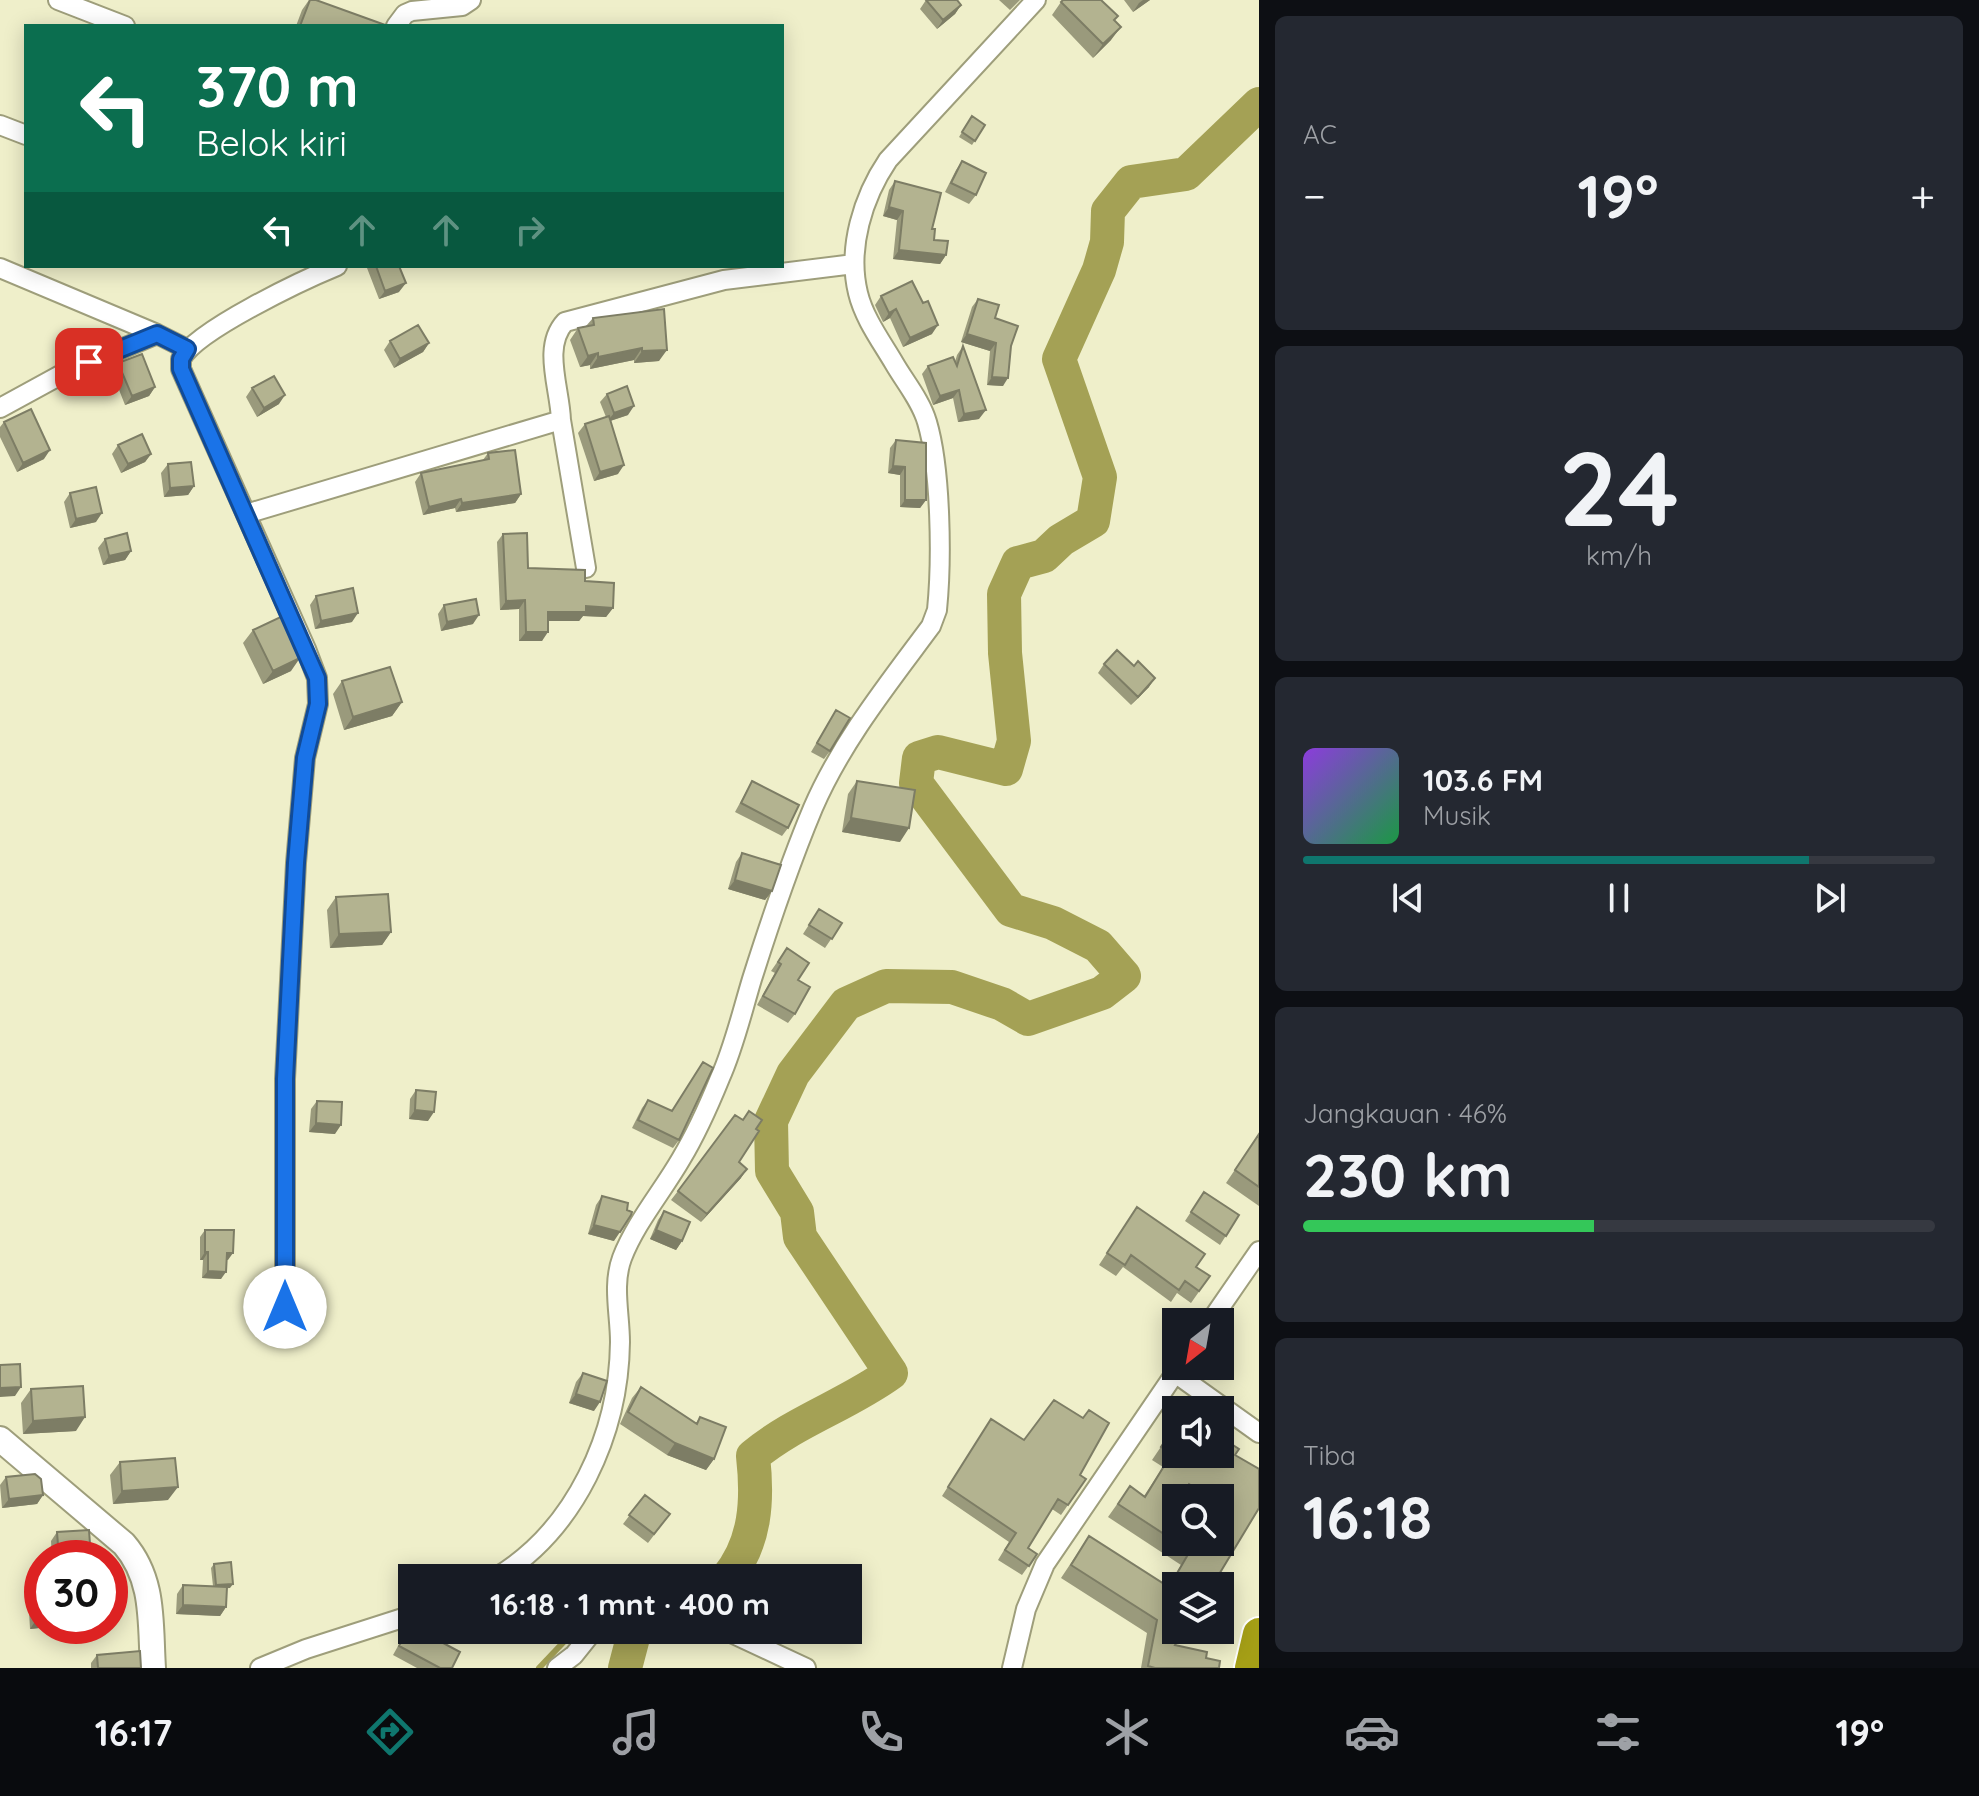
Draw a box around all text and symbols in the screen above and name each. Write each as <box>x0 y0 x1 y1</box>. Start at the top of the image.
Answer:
text: 370 m <box>196 51 359 121</box>
icon: left <box>64 56 168 160</box>
text: AC <box>1303 118 1337 151</box>
text: Belok kiri <box>196 120 347 165</box>
text: 19° <box>1578 158 1659 233</box>
text: − <box>1303 168 1326 223</box>
text: + <box>1910 168 1935 223</box>
icon: left <box>256 208 300 252</box>
icon: ahead <box>340 208 384 252</box>
icon: ahead <box>424 208 468 252</box>
icon: right <box>508 208 552 252</box>
pin <box>55 328 123 396</box>
icon: arrive <box>67 340 111 384</box>
text: 24 <box>1559 422 1679 552</box>
text: km/h <box>1586 539 1652 572</box>
text: 103.6 FM <box>1423 761 1543 799</box>
text: Musik <box>1423 799 1491 832</box>
icon: previous <box>1386 876 1430 920</box>
icon: pause <box>1597 876 1641 920</box>
icon: next <box>1808 876 1852 920</box>
text: Jangkauan · 46% <box>1303 1097 1507 1130</box>
text: 230 km <box>1303 1137 1512 1212</box>
position arrow <box>243 1265 327 1349</box>
north arrow <box>1162 1308 1234 1380</box>
map controls <box>1162 1308 1234 1644</box>
button: sound <box>1162 1396 1234 1468</box>
text: Tiba <box>1303 1439 1356 1472</box>
text: 16:18 <box>1303 1479 1432 1554</box>
button: search <box>1162 1484 1234 1556</box>
speed limit sign: 30 <box>24 1540 128 1644</box>
button: layers <box>1162 1572 1234 1644</box>
text: 16:18 · 1 mnt · 400 m <box>490 1585 770 1623</box>
icon: directions <box>362 1704 418 1760</box>
icon: music <box>608 1704 664 1760</box>
icon: phone <box>853 1704 909 1760</box>
icon: climate <box>1099 1704 1155 1760</box>
icon: car <box>1344 1704 1400 1760</box>
icon: filters <box>1590 1704 1646 1760</box>
text: 16:17 <box>95 1710 172 1755</box>
text: 19° <box>1836 1710 1884 1755</box>

